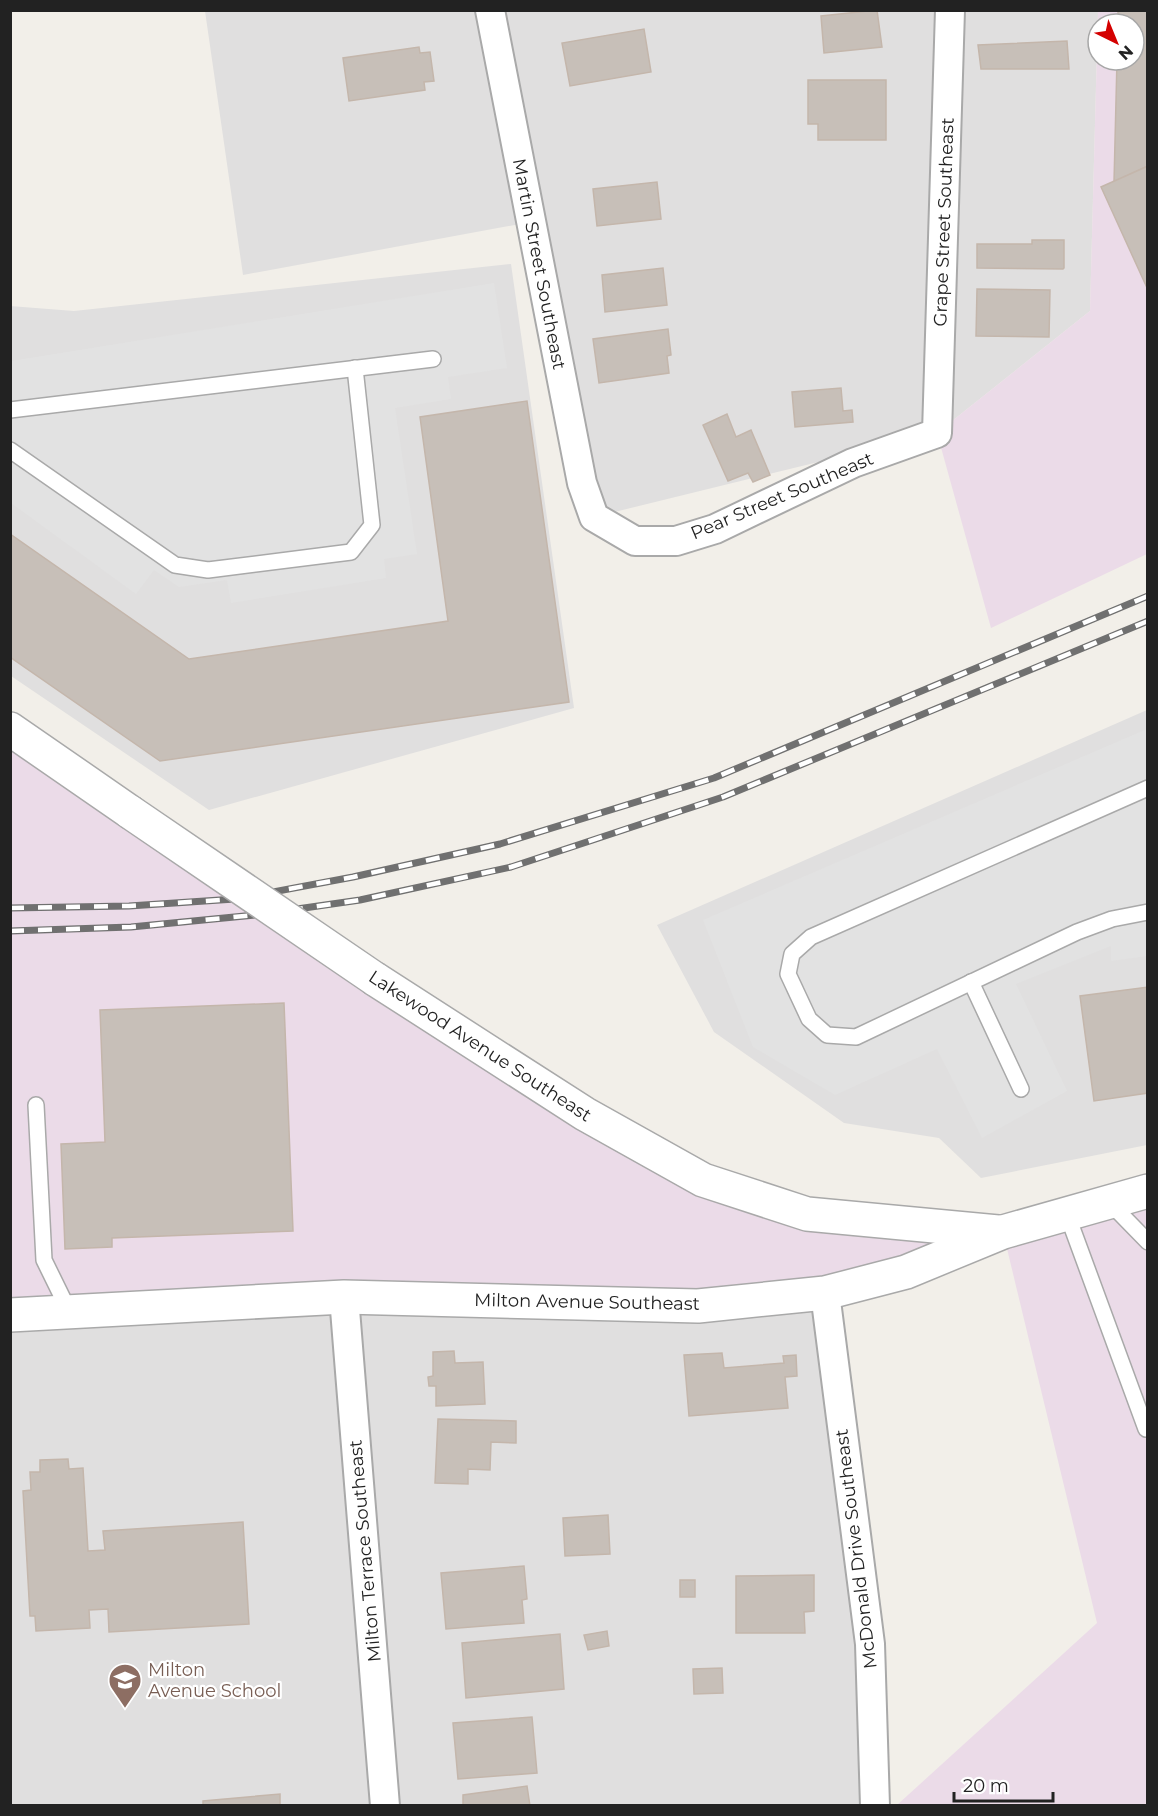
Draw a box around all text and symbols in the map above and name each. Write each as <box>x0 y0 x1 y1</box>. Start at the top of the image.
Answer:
north arrow <box>1086 12 1146 72</box>
text: N <box>1115 41 1137 64</box>
street label: Grape Street Southeast <box>929 117 959 327</box>
street label: Martin Street Southeast <box>508 157 570 371</box>
street label: Pear Street Southeast <box>687 448 877 544</box>
street label: Lakewood Avenue Southeast <box>364 966 596 1126</box>
street label: Milton Avenue Southeast <box>474 1289 700 1315</box>
street label: McDonald Drive Southeast <box>830 1428 882 1670</box>
street label: Milton Terrace Southeast <box>344 1439 386 1663</box>
place label: Milton Avenue School <box>148 1659 281 1702</box>
school or university icon: Milton Avenue School <box>107 1662 143 1709</box>
scale bar <box>954 1765 1053 1803</box>
text: 20 m <box>963 1775 1009 1797</box>

